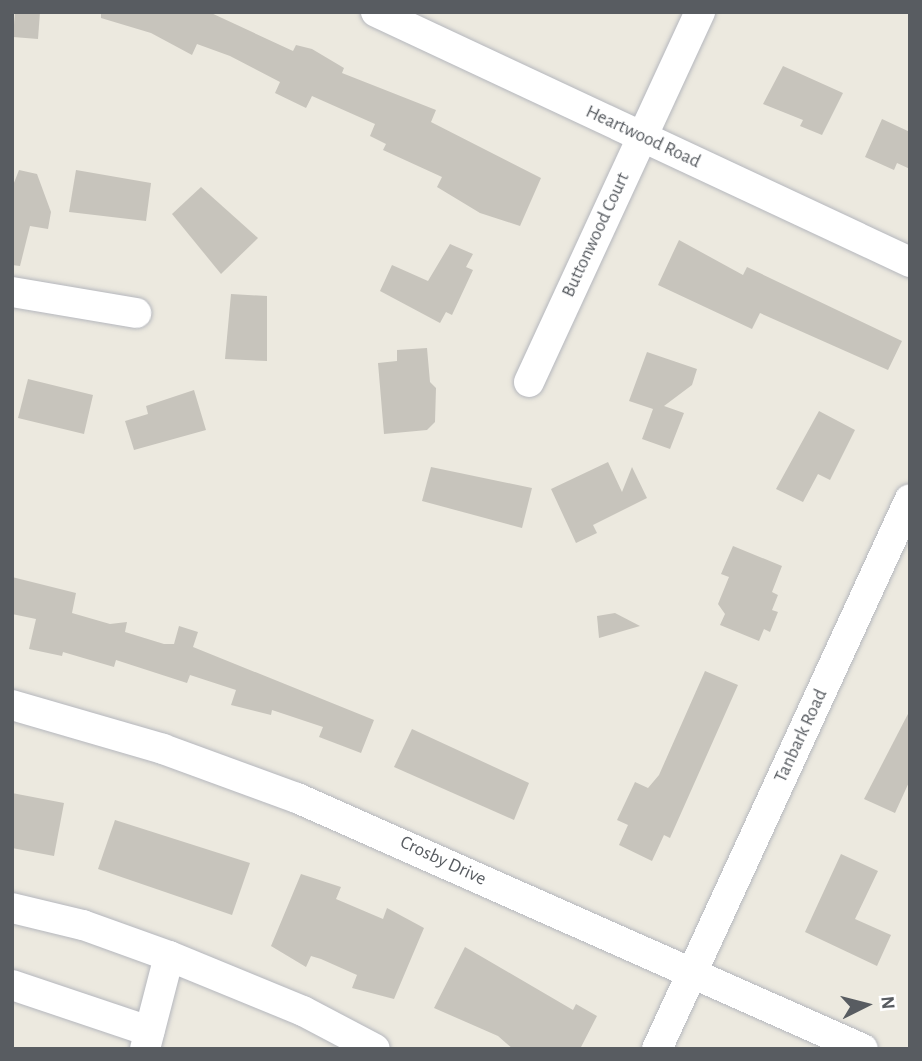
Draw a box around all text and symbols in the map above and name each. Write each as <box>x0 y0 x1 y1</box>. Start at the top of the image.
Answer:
street label: Heartwood Road <box>582 100 704 174</box>
street label: Buttonwood Court <box>557 169 635 301</box>
street label: Tanbark Road <box>769 686 833 786</box>
street label: Crosby Drive <box>396 831 490 891</box>
north arrow <box>831 970 901 1040</box>
text: N <box>877 995 898 1010</box>

